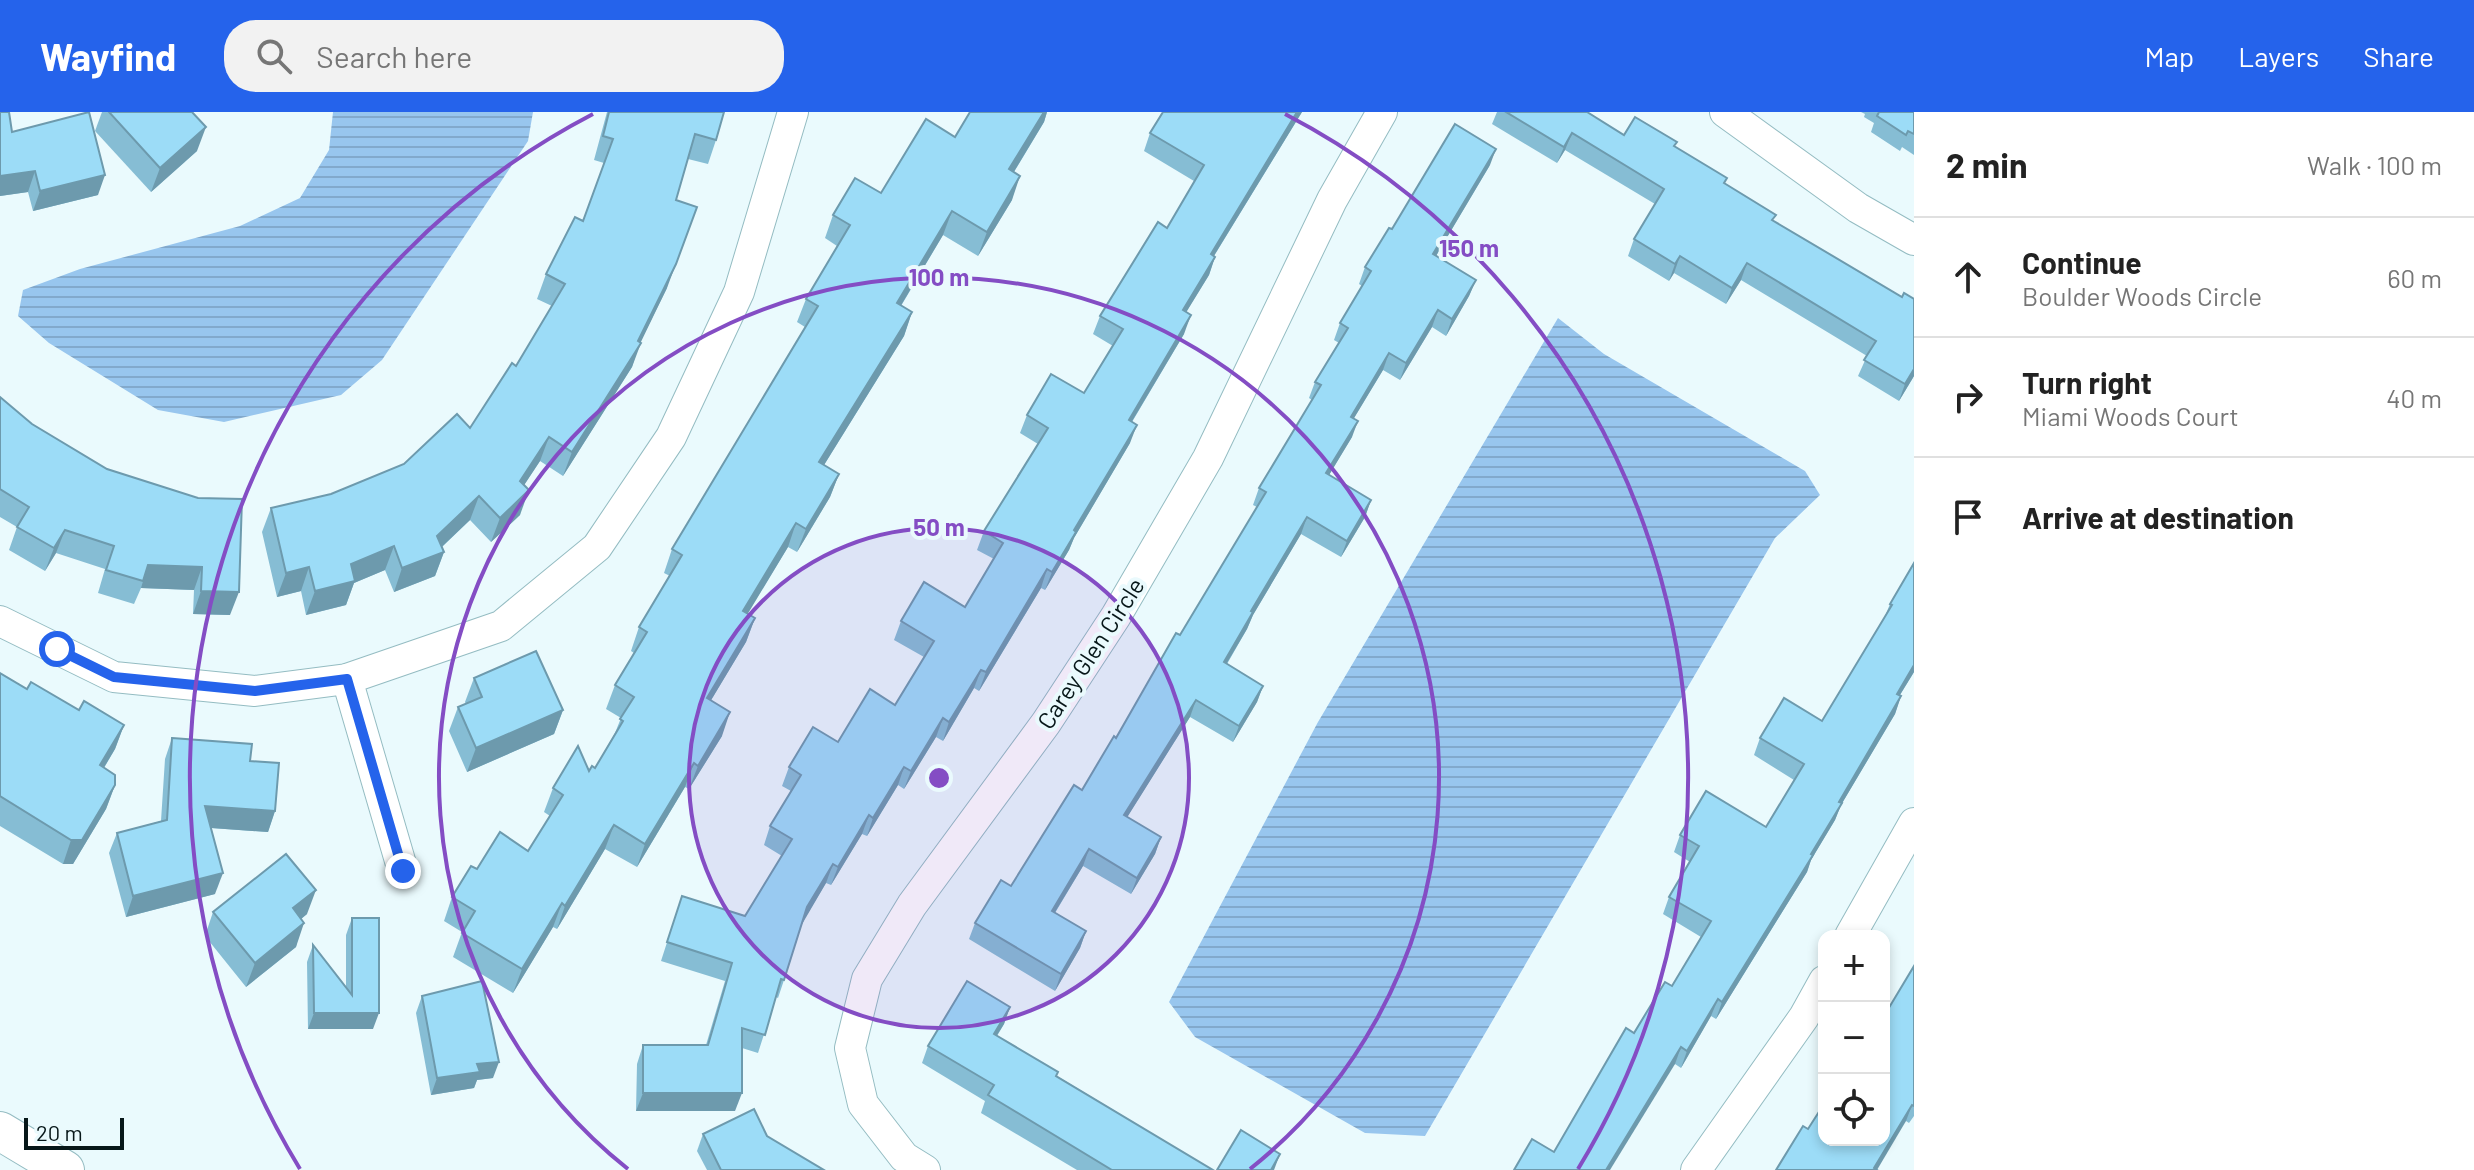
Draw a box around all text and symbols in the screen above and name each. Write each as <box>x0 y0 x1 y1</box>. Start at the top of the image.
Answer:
search box <box>224 20 784 92</box>
text: Wayfind <box>40 33 176 79</box>
icon: search <box>252 34 296 78</box>
text: Search here <box>316 38 472 74</box>
text: Map <box>2144 39 2194 73</box>
text: Layers <box>2238 39 2319 73</box>
text: Share <box>2363 39 2434 73</box>
text: 2 min <box>1946 144 2028 185</box>
text: Walk · 100 m <box>2307 149 2442 180</box>
text: 150 m <box>1439 233 1499 262</box>
text: Continue <box>2022 244 2142 280</box>
icon: ahead <box>1946 255 1990 299</box>
text: 100 m <box>909 262 969 291</box>
text: 60 m <box>2387 262 2442 293</box>
text: Boulder Woods Circle <box>2022 280 2262 311</box>
text: Turn right <box>2022 364 2152 400</box>
icon: right <box>1946 375 1990 419</box>
text: 40 m <box>2386 382 2442 413</box>
text: Miami Woods Court <box>2022 400 2239 431</box>
icon: arrive <box>1946 495 1990 539</box>
text: Arrive at destination <box>2022 499 2294 535</box>
text: 50 m <box>913 512 965 541</box>
street label: Carey Glen Circle <box>1030 572 1150 734</box>
route start <box>39 631 75 667</box>
centre of rings <box>925 764 953 792</box>
route end <box>385 853 421 889</box>
map controls <box>1818 930 1890 1146</box>
button: + <box>1818 930 1890 1002</box>
button: − <box>1818 1002 1890 1074</box>
button: locate <box>1818 1074 1890 1146</box>
scale bar <box>24 1114 124 1150</box>
text: 20 m <box>36 1119 83 1145</box>

